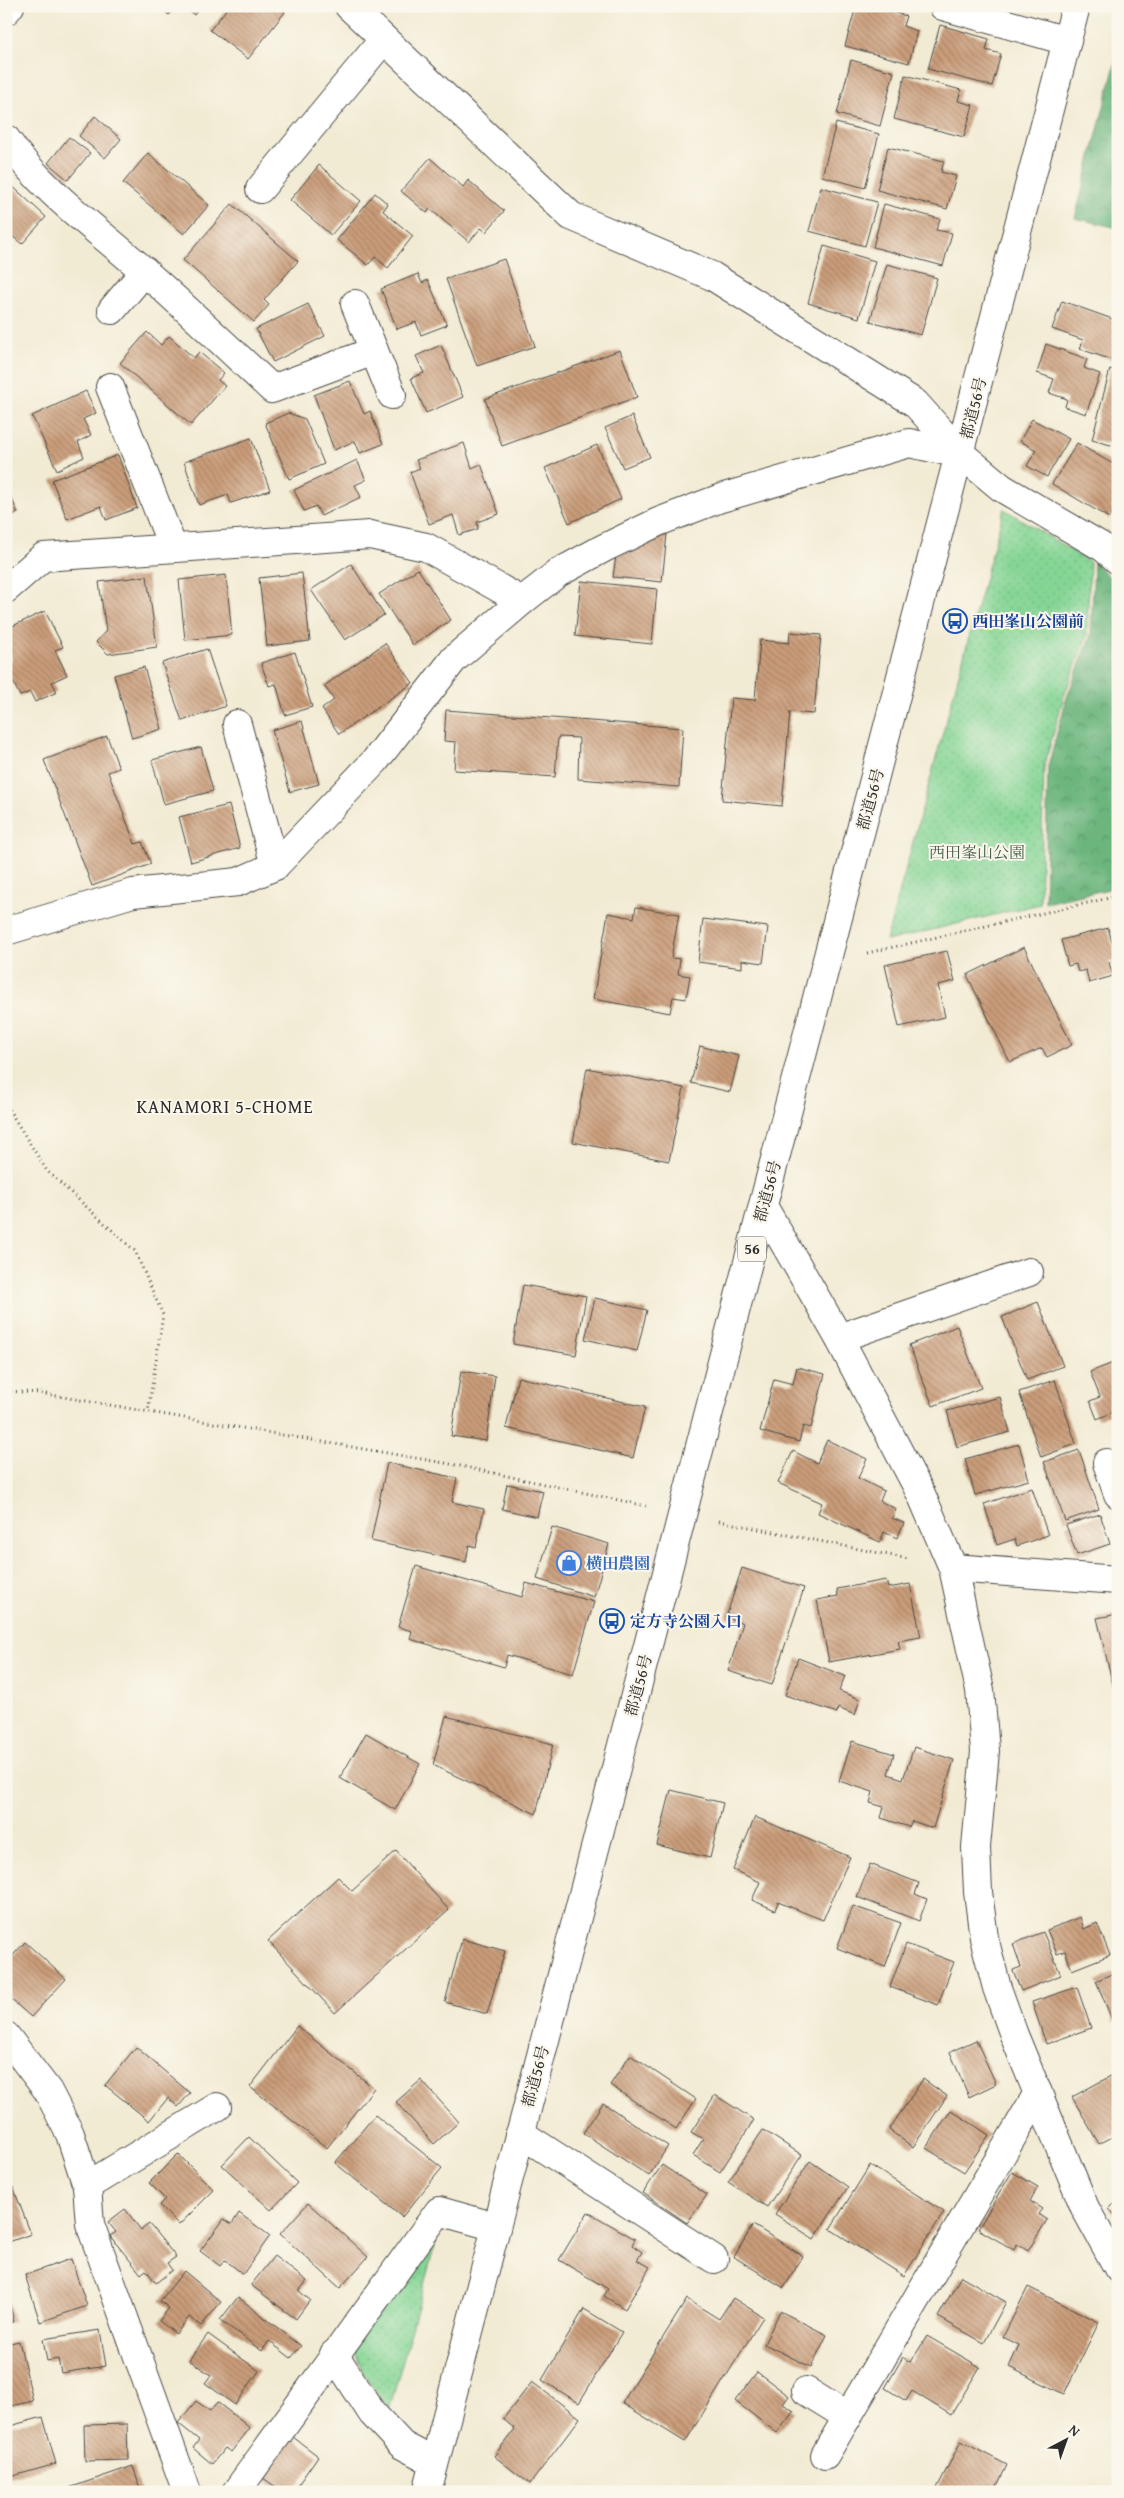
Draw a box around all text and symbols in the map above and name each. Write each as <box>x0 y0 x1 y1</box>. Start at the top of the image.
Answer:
street label: 都道56号 <box>954 374 992 442</box>
bus stop icon: 西田峯山公園前 <box>942 608 968 634</box>
place label: 西田峯山公園前 <box>972 609 1084 633</box>
street label: 都道56号 <box>850 765 890 833</box>
park label: 西田峯山公園 <box>929 840 1025 864</box>
district label: KANAMORI 5-CHOME <box>136 1093 314 1120</box>
street label: 都道56号 <box>747 1157 787 1225</box>
road number: 56 <box>738 1236 766 1262</box>
shop icon: 横田農園 <box>556 1550 582 1576</box>
place label: 横田農園 <box>586 1551 650 1575</box>
bus stop icon: 定方寺公園入口 <box>599 1608 625 1634</box>
place label: 定方寺公園入口 <box>630 1609 742 1633</box>
street label: 都道56号 <box>618 1651 658 1719</box>
street label: 都道56号 <box>515 2042 555 2110</box>
north arrow <box>1042 2416 1092 2466</box>
text: N <box>1064 2420 1085 2441</box>

